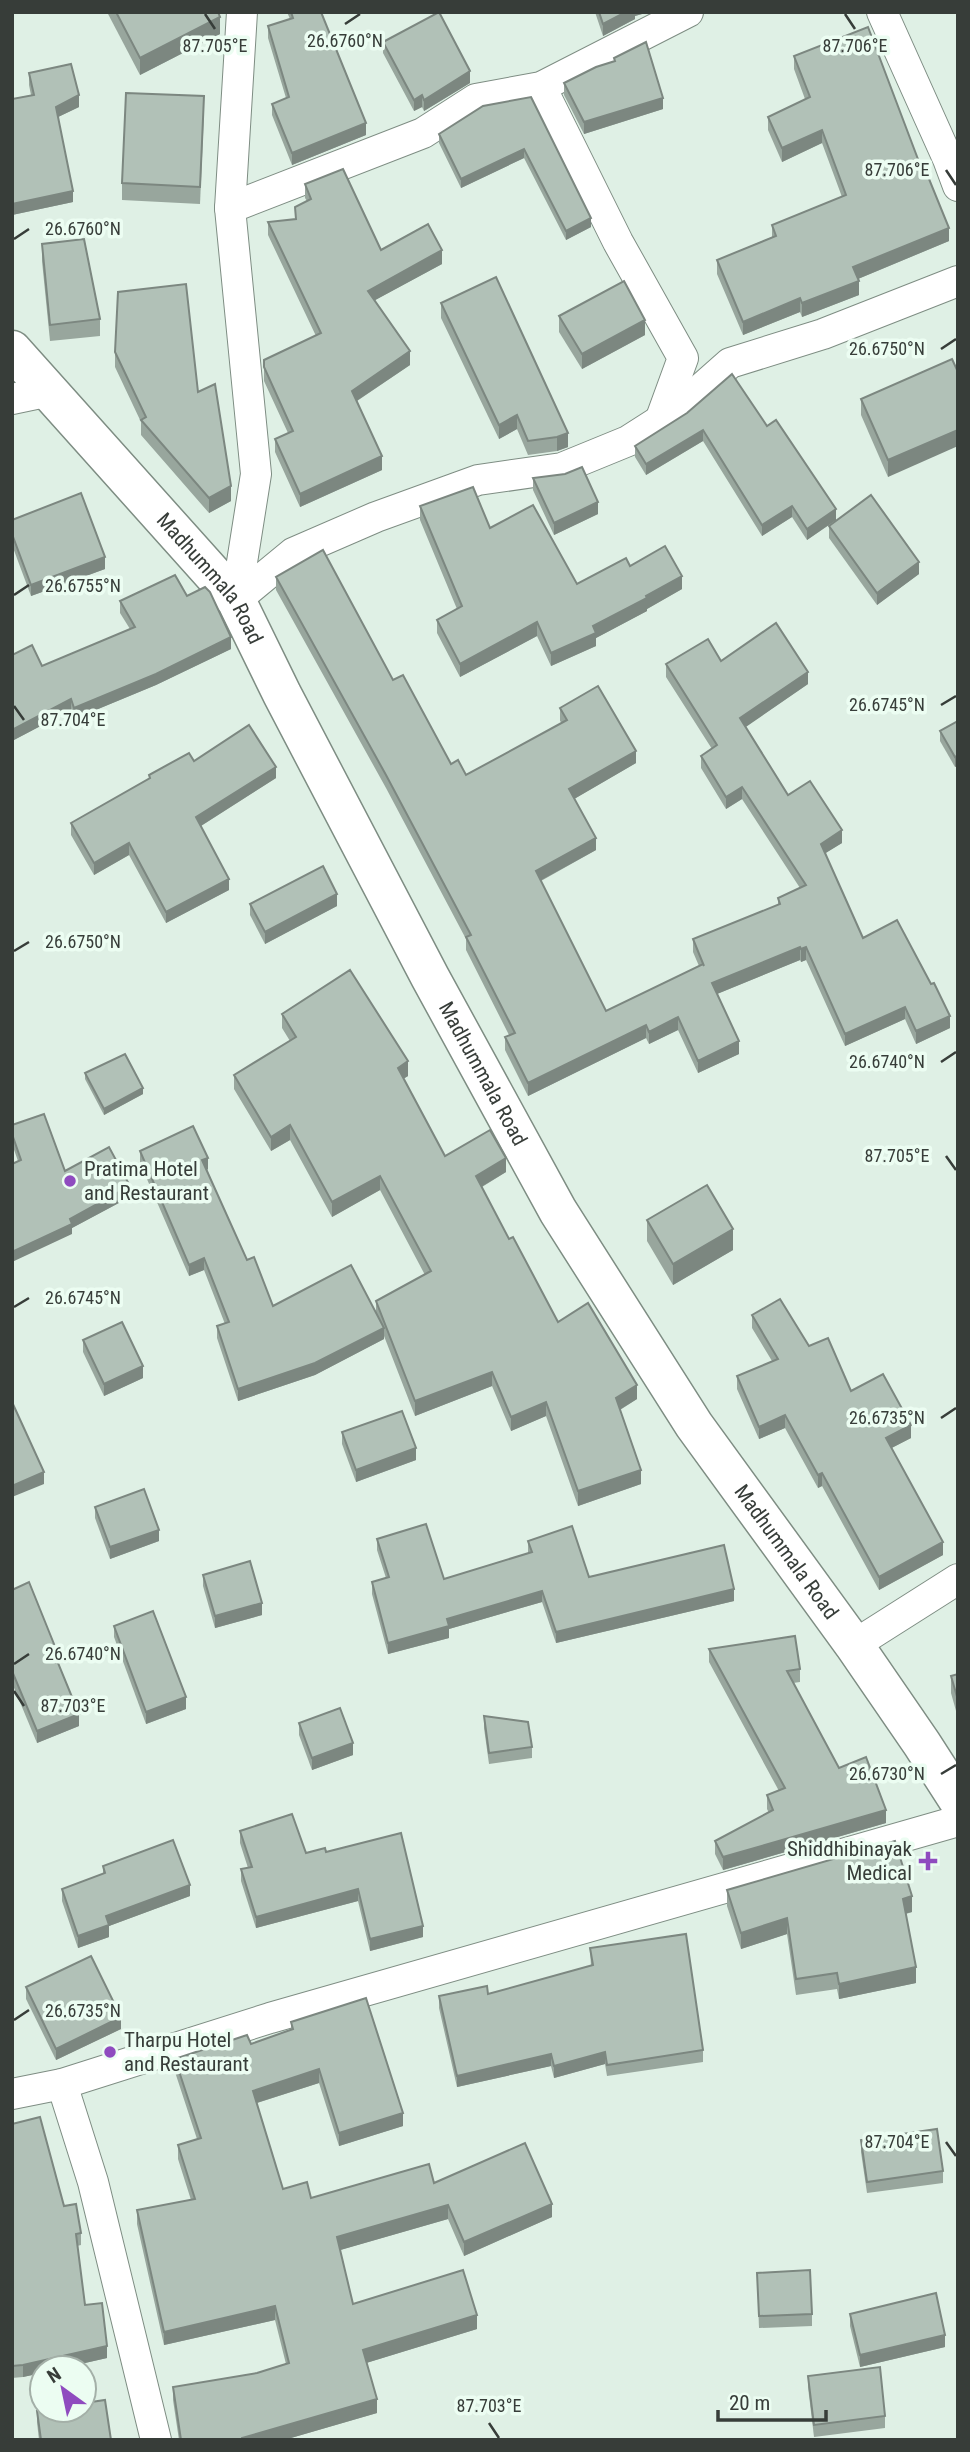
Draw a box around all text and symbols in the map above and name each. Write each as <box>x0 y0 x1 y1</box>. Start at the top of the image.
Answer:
text: 26.6760°N <box>307 30 383 51</box>
text: 87.705°E <box>183 35 247 56</box>
text: 87.706°E <box>823 35 887 56</box>
text: 87.706°E <box>865 159 929 180</box>
text: 26.6760°N <box>45 218 121 239</box>
text: 26.6750°N <box>849 338 925 359</box>
street label: Madhummala Road <box>152 508 268 648</box>
text: 26.6755°N <box>45 575 121 596</box>
text: 26.6745°N <box>849 694 925 715</box>
text: 87.704°E <box>41 709 105 730</box>
text: 26.6750°N <box>45 931 121 952</box>
street label: Madhummala Road <box>434 998 532 1150</box>
text: 26.6740°N <box>849 1051 925 1072</box>
text: 87.705°E <box>865 1145 929 1166</box>
place label: Pratima Hotel and Restaurant <box>84 1157 209 1205</box>
marker: Pratima Hotel and Restaurant <box>62 1173 78 1189</box>
text: 26.6745°N <box>45 1287 121 1308</box>
text: 26.6735°N <box>849 1407 925 1428</box>
street label: Madhummala Road <box>730 1480 843 1624</box>
text: 26.6740°N <box>45 1643 121 1664</box>
text: 87.703°E <box>41 1695 105 1716</box>
text: 26.6730°N <box>849 1763 925 1784</box>
place label: Shiddhibinayak Medical <box>787 1837 913 1885</box>
marker: Shiddhibinayak Medical <box>918 1851 938 1871</box>
text: 26.6735°N <box>45 2000 121 2021</box>
place label: Tharpu Hotel and Restaurant <box>124 2028 249 2076</box>
marker: Tharpu Hotel and Restaurant <box>102 2044 118 2060</box>
text: 87.704°E <box>865 2131 929 2152</box>
north arrow <box>28 2354 98 2424</box>
text: N <box>43 2362 65 2388</box>
scale bar <box>718 2378 827 2422</box>
text: 20 m <box>729 2391 770 2415</box>
text: 87.703°E <box>457 2395 521 2416</box>

